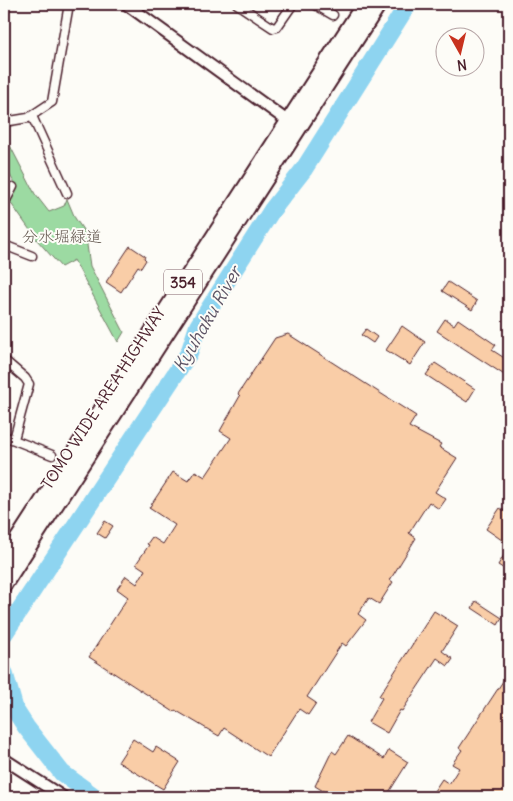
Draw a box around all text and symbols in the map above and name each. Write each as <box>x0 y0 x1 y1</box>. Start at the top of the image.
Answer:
north arrow <box>436 28 486 78</box>
text: N <box>456 55 468 74</box>
park label: 分水堀緑道 <box>22 226 102 246</box>
water label: Kyuhaku River <box>168 260 248 376</box>
road number: 354 <box>164 270 202 294</box>
street label: TOMO WIDE AREA HIGHWAY <box>37 303 170 493</box>

